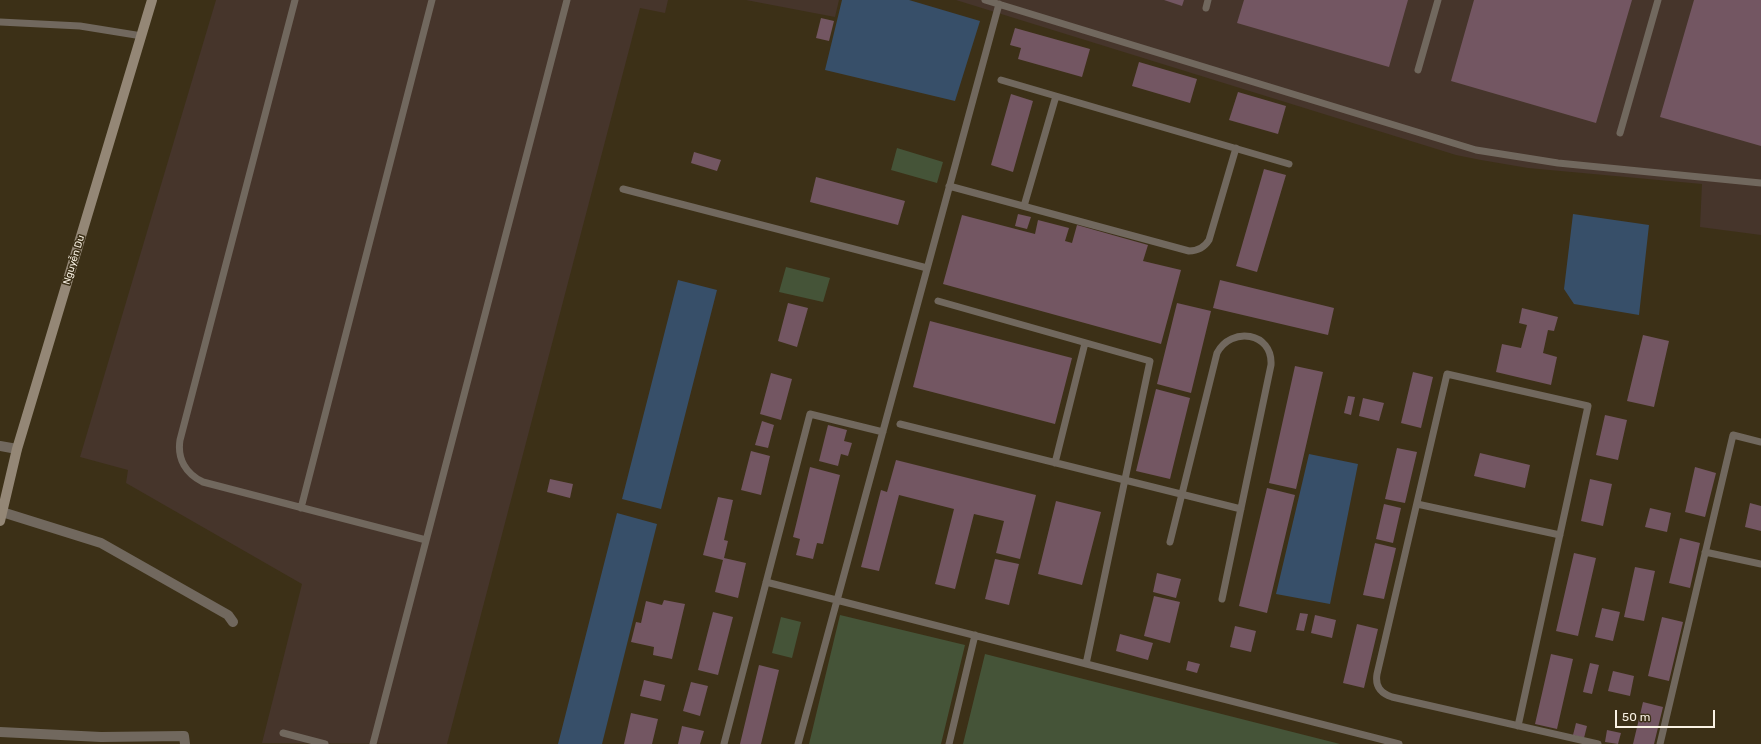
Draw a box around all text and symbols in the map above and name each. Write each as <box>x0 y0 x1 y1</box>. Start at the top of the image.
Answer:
street label: Nguyễn Du <box>61 234 87 286</box>
scale bar <box>1617 702 1717 728</box>
text: 50 m <box>1622 710 1650 724</box>

